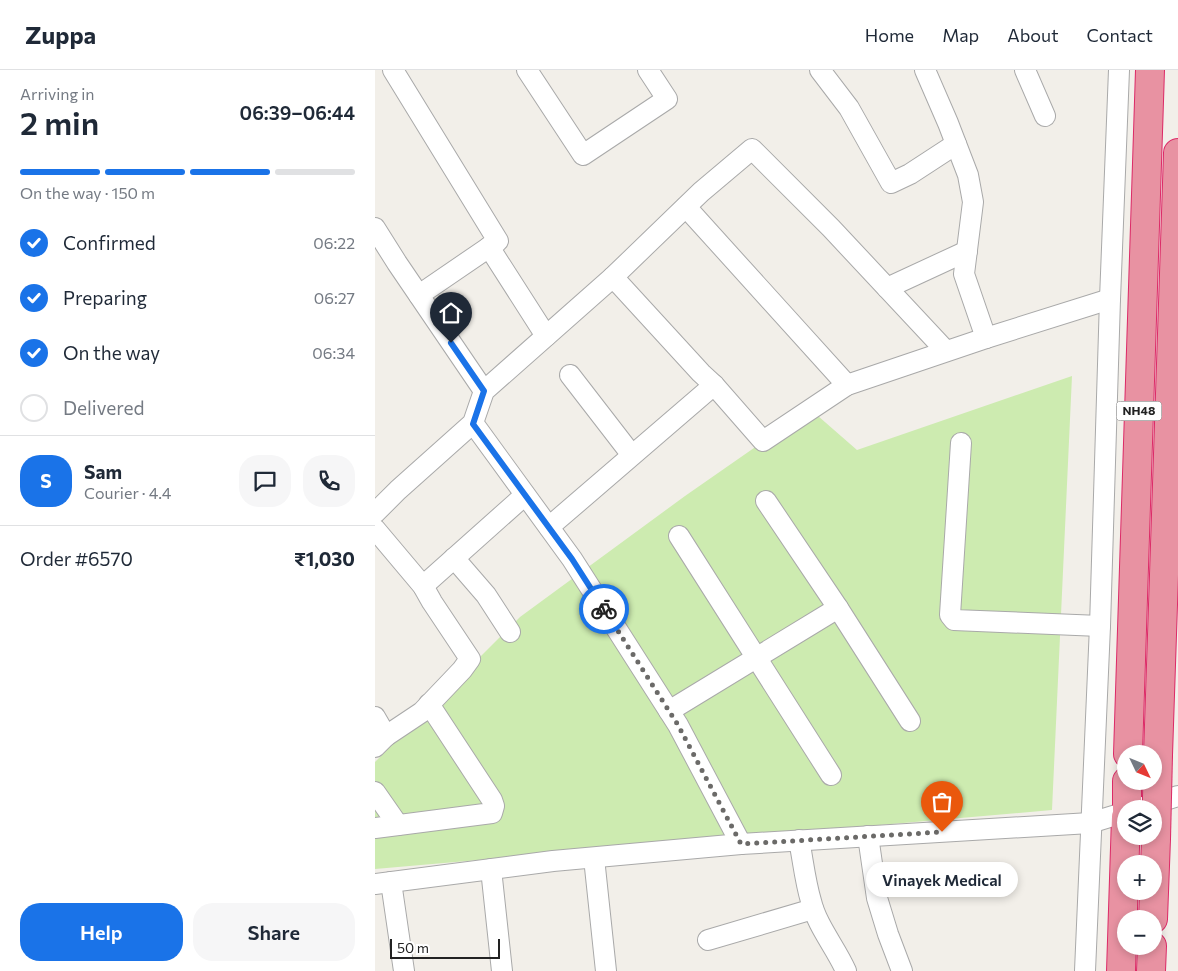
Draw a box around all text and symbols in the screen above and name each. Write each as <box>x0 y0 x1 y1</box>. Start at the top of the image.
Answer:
text: Zuppa <box>25 20 96 49</box>
text: Home <box>865 24 914 46</box>
text: Map <box>942 24 979 46</box>
text: About <box>1007 24 1059 46</box>
text: Contact <box>1087 24 1153 46</box>
text: Arriving in <box>20 84 94 103</box>
text: 06:39–06:44 <box>240 101 355 124</box>
text: 2 min <box>20 102 99 142</box>
text: On the way · 150 m <box>20 183 155 202</box>
icon: check <box>20 229 48 257</box>
text: Confirmed <box>63 231 156 254</box>
text: 06:22 <box>313 233 355 252</box>
icon: check <box>20 284 48 312</box>
text: Preparing <box>63 286 147 309</box>
text: 06:27 <box>314 288 355 307</box>
pin <box>430 292 472 343</box>
icon: home <box>437 299 465 327</box>
icon: check <box>20 339 48 367</box>
text: On the way <box>63 341 160 364</box>
text: 06:34 <box>312 343 355 362</box>
text: Delivered <box>63 396 144 419</box>
road number: NH48 <box>1117 402 1161 421</box>
button: chat <box>239 455 291 507</box>
button: phone <box>303 455 355 507</box>
text: Sam <box>84 460 122 483</box>
text: S <box>40 469 52 492</box>
text: Courier · 4.4 <box>84 483 171 502</box>
text: Order #6570 <box>20 547 133 570</box>
text: ₹1,030 <box>294 547 355 570</box>
courier <box>579 584 629 634</box>
icon: bike <box>590 595 618 623</box>
north arrow <box>1117 745 1163 790</box>
map controls <box>1117 745 1162 955</box>
pin <box>921 781 963 832</box>
icon: bag <box>928 788 956 816</box>
button: layers <box>1117 800 1162 845</box>
button: + <box>1117 855 1162 900</box>
callout: Vinayek Medical <box>866 862 1018 897</box>
text: Vinayek Medical <box>882 870 1002 889</box>
button: Help <box>20 903 183 961</box>
button: Share <box>193 903 355 961</box>
button: − <box>1117 910 1162 955</box>
scale bar <box>390 936 500 959</box>
text: 50 m <box>397 939 429 956</box>

